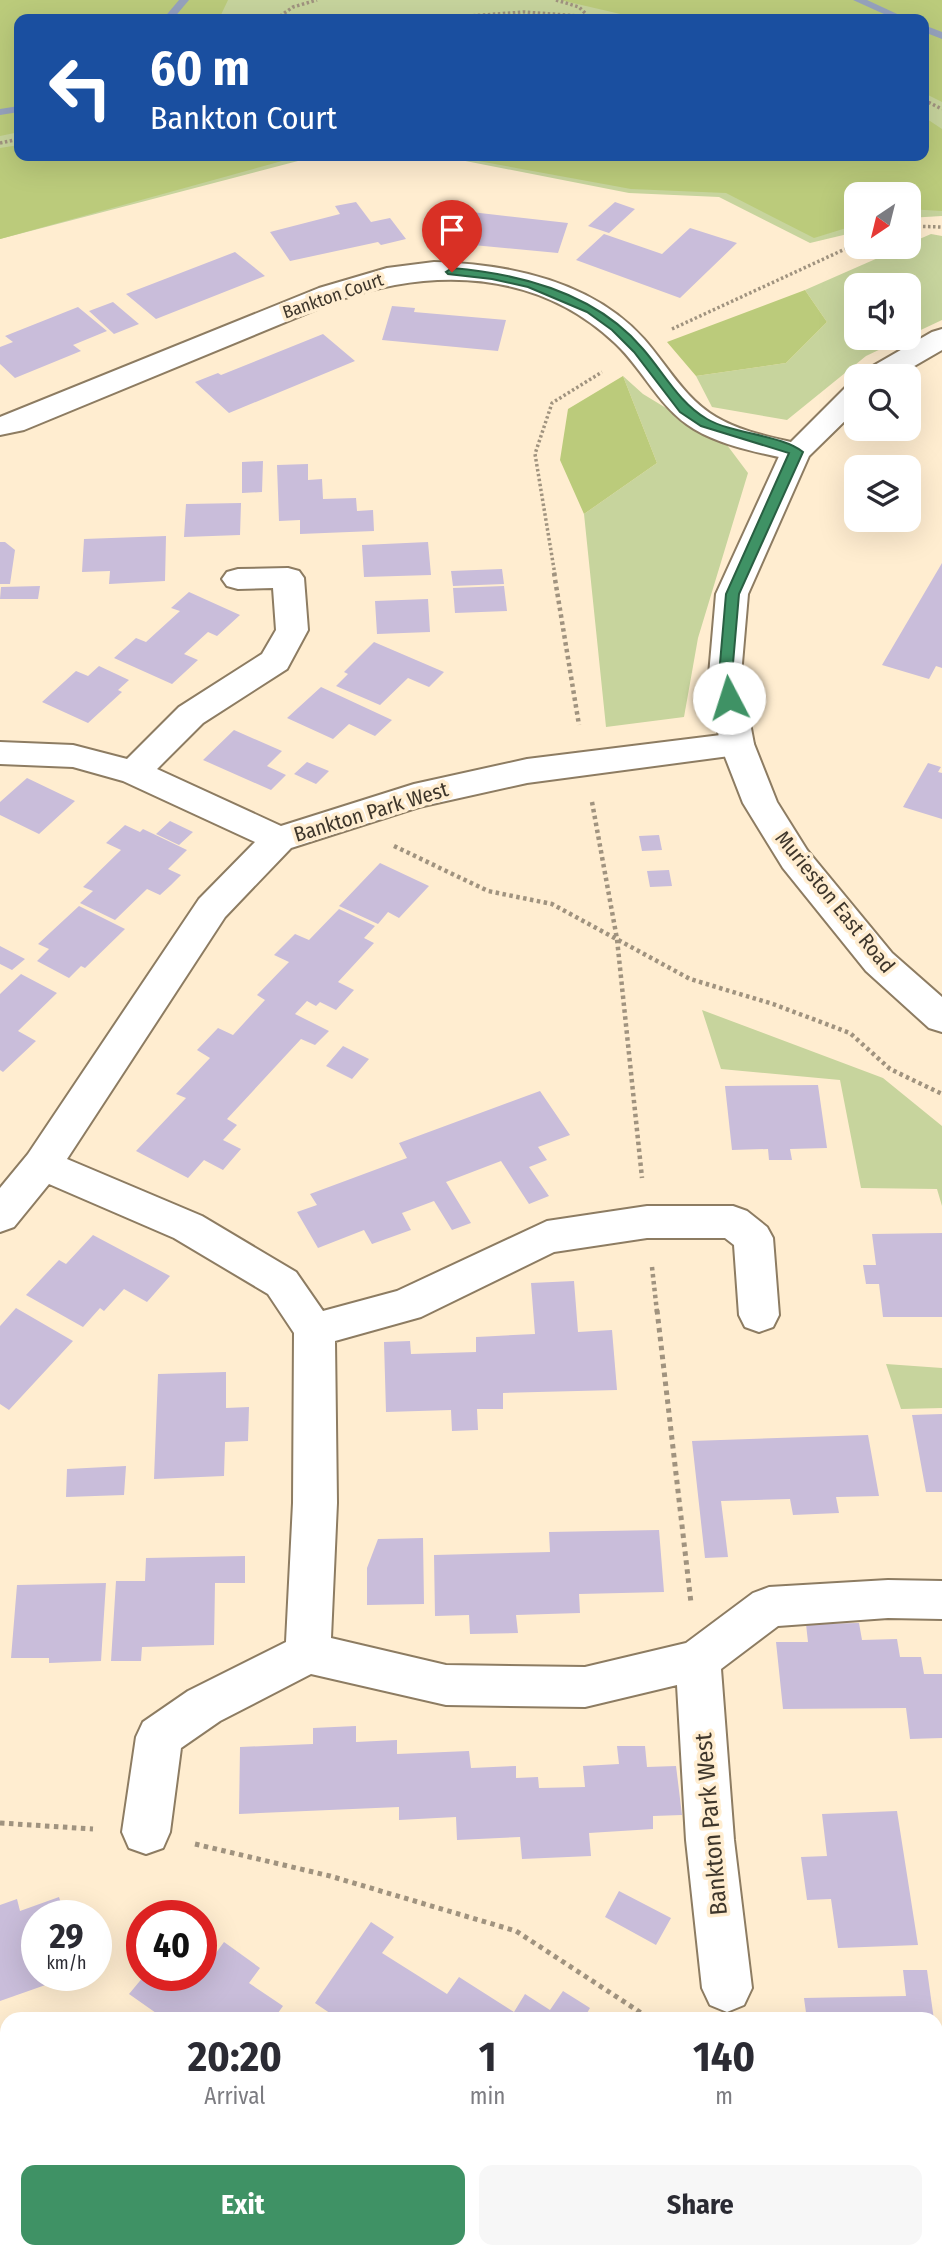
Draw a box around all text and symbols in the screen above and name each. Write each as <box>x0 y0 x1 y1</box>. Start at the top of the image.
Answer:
text: 60 m <box>150 39 250 98</box>
icon: left <box>35 42 126 133</box>
text: Bankton Court <box>150 99 337 137</box>
north arrow <box>844 182 920 259</box>
map controls <box>844 182 921 532</box>
pin <box>422 200 482 272</box>
icon: arrive <box>433 211 471 249</box>
street label: Bankton Court <box>280 268 386 324</box>
button: sound <box>844 273 921 350</box>
button: search <box>844 364 921 441</box>
button: layers <box>844 455 921 532</box>
position arrow <box>692 661 766 735</box>
street label: Bankton Park West <box>291 776 452 848</box>
street label: Murieston East Road <box>770 826 900 978</box>
street label: Bankton Park West <box>689 1731 733 1916</box>
speed limit sign: 40 <box>126 1900 217 1991</box>
text: 29 <box>49 1915 84 1957</box>
text: km/h <box>46 1952 87 1974</box>
text: 20:20 <box>188 2032 282 2082</box>
text: 1 <box>479 2032 496 2082</box>
text: 140 <box>693 2032 755 2082</box>
text: Arrival <box>204 2082 265 2110</box>
text: min <box>470 2082 505 2110</box>
text: m <box>715 2082 733 2110</box>
button: Exit <box>21 2165 465 2245</box>
button: Share <box>479 2165 922 2245</box>

